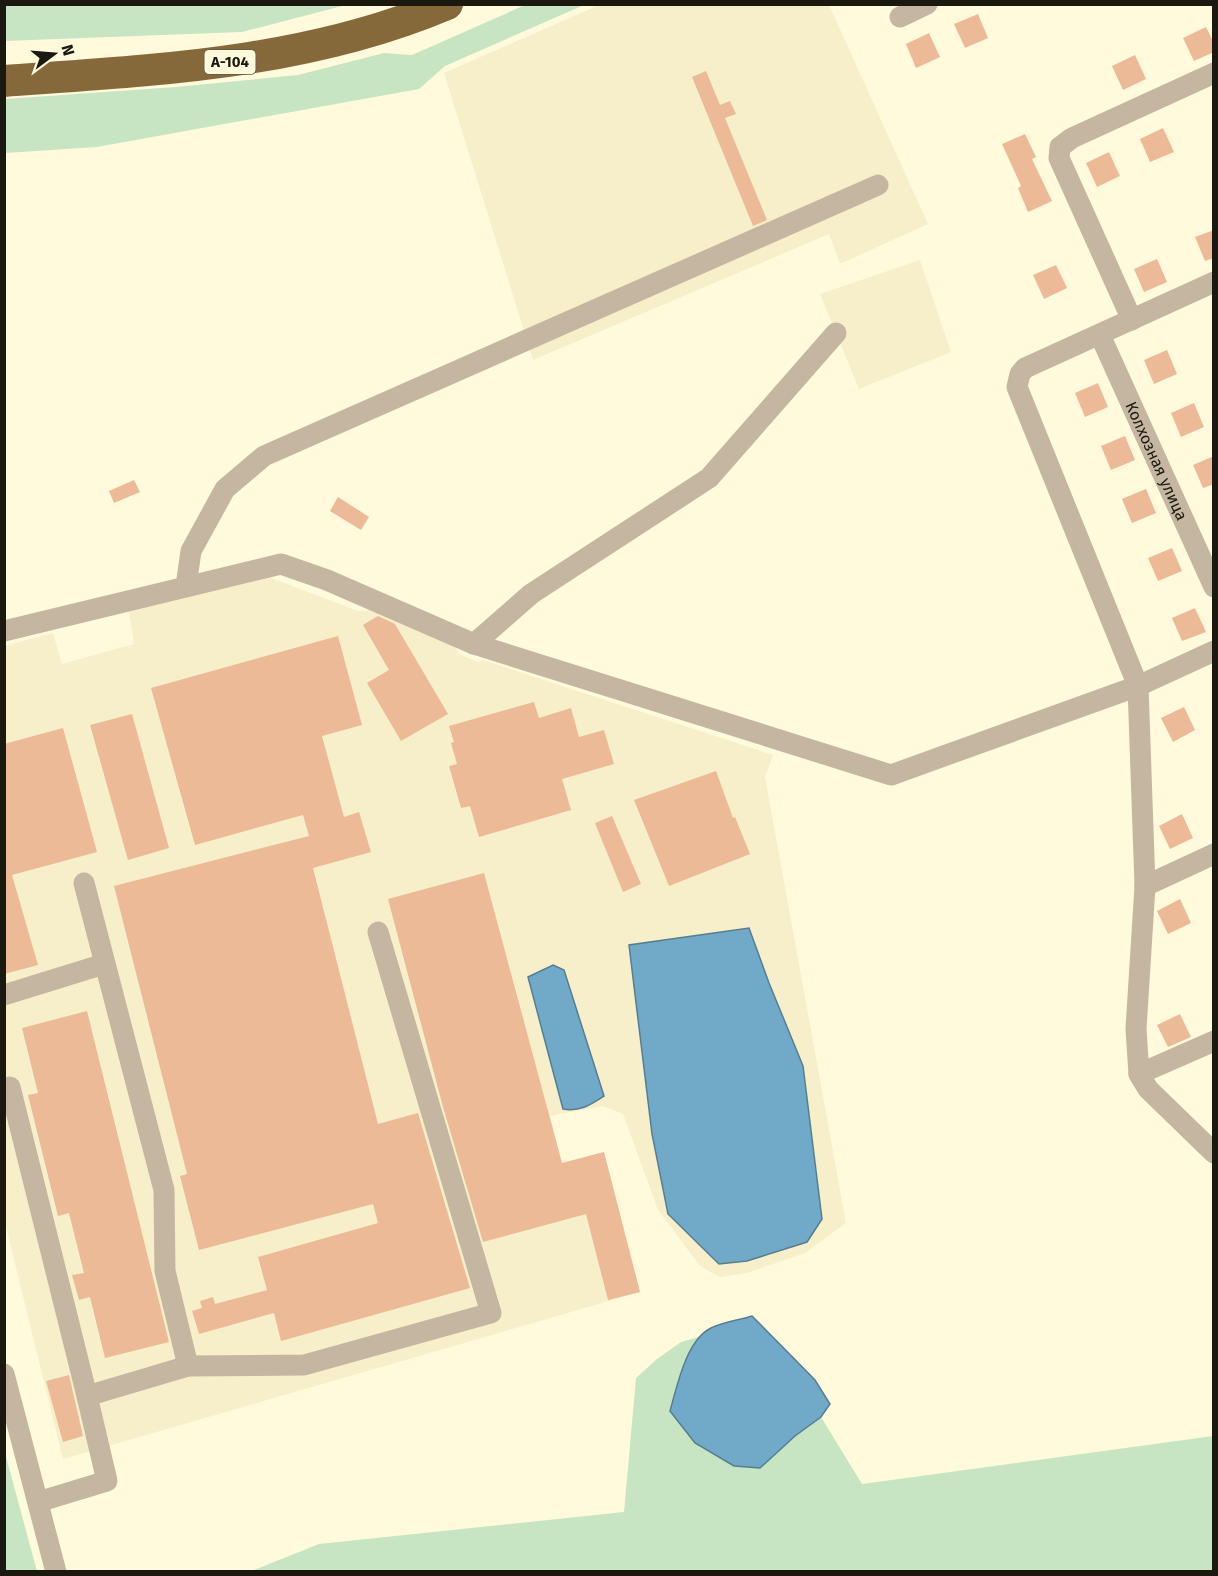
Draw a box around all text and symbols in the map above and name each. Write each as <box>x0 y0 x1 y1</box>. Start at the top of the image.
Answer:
north arrow <box>24 24 84 84</box>
text: N <box>57 42 79 58</box>
road number: А-104 <box>204 50 256 74</box>
street label: Колхозная улица <box>1122 398 1192 523</box>

